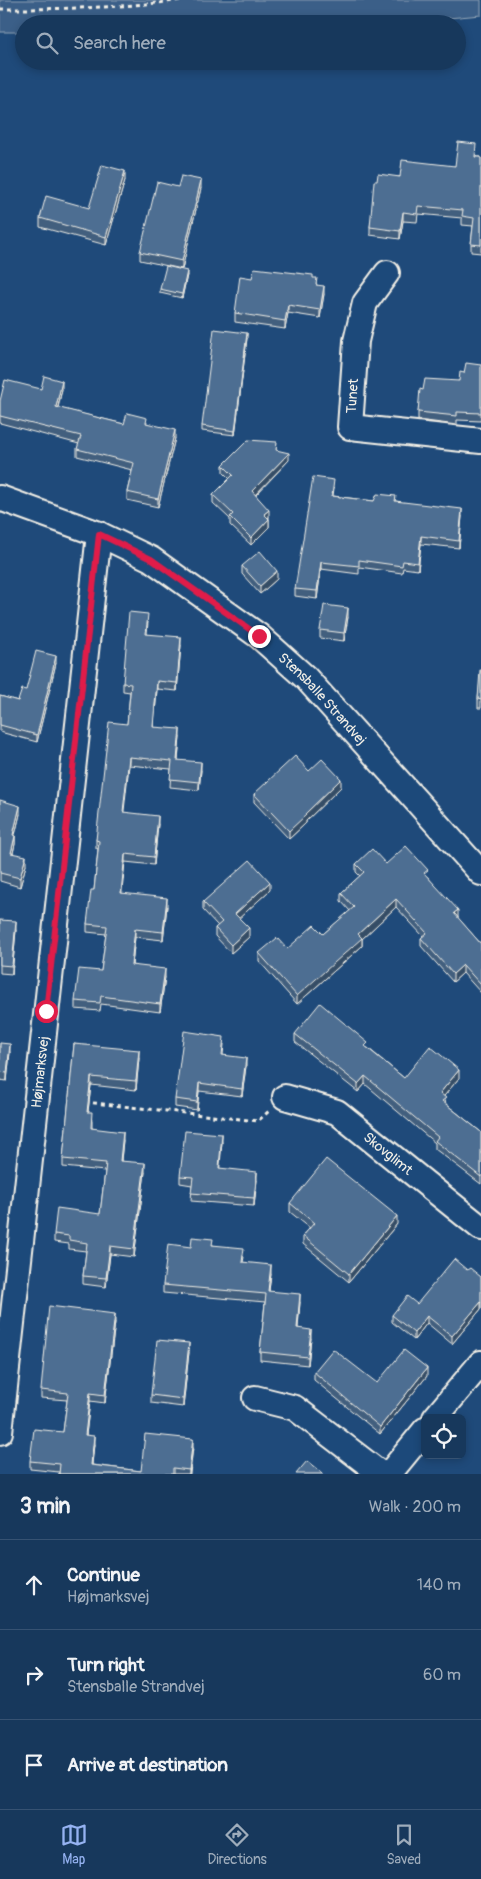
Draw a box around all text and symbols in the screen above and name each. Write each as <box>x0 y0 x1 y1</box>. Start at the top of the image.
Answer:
search box <box>15 15 466 70</box>
icon: search <box>33 29 61 57</box>
text: Search here <box>73 31 166 55</box>
street label: Tunet <box>343 378 362 414</box>
route end <box>248 625 271 648</box>
street label: Stensballe Strandvej <box>275 649 370 748</box>
route start <box>35 1000 58 1023</box>
street label: Højmarksvej <box>28 1035 53 1109</box>
street label: Skovglimt <box>360 1129 416 1179</box>
map controls <box>421 1414 466 1459</box>
button: locate <box>421 1414 466 1459</box>
text: 3 min <box>20 1493 70 1520</box>
text: Walk · 200 m <box>369 1497 461 1517</box>
text: Continue <box>67 1563 140 1587</box>
icon: ahead <box>20 1571 48 1599</box>
text: 140 m <box>417 1575 461 1595</box>
text: Højmarksvej <box>67 1587 149 1607</box>
text: Turn right <box>67 1653 145 1677</box>
icon: right <box>20 1661 48 1689</box>
text: 60 m <box>423 1665 461 1685</box>
text: Stensballe Strandvej <box>67 1677 205 1697</box>
icon: arrive <box>20 1751 48 1779</box>
text: Arrive at destination <box>67 1753 228 1777</box>
tab: Map <box>60 1821 88 1868</box>
tab: Directions <box>207 1821 267 1868</box>
tab: Saved <box>386 1821 421 1868</box>

